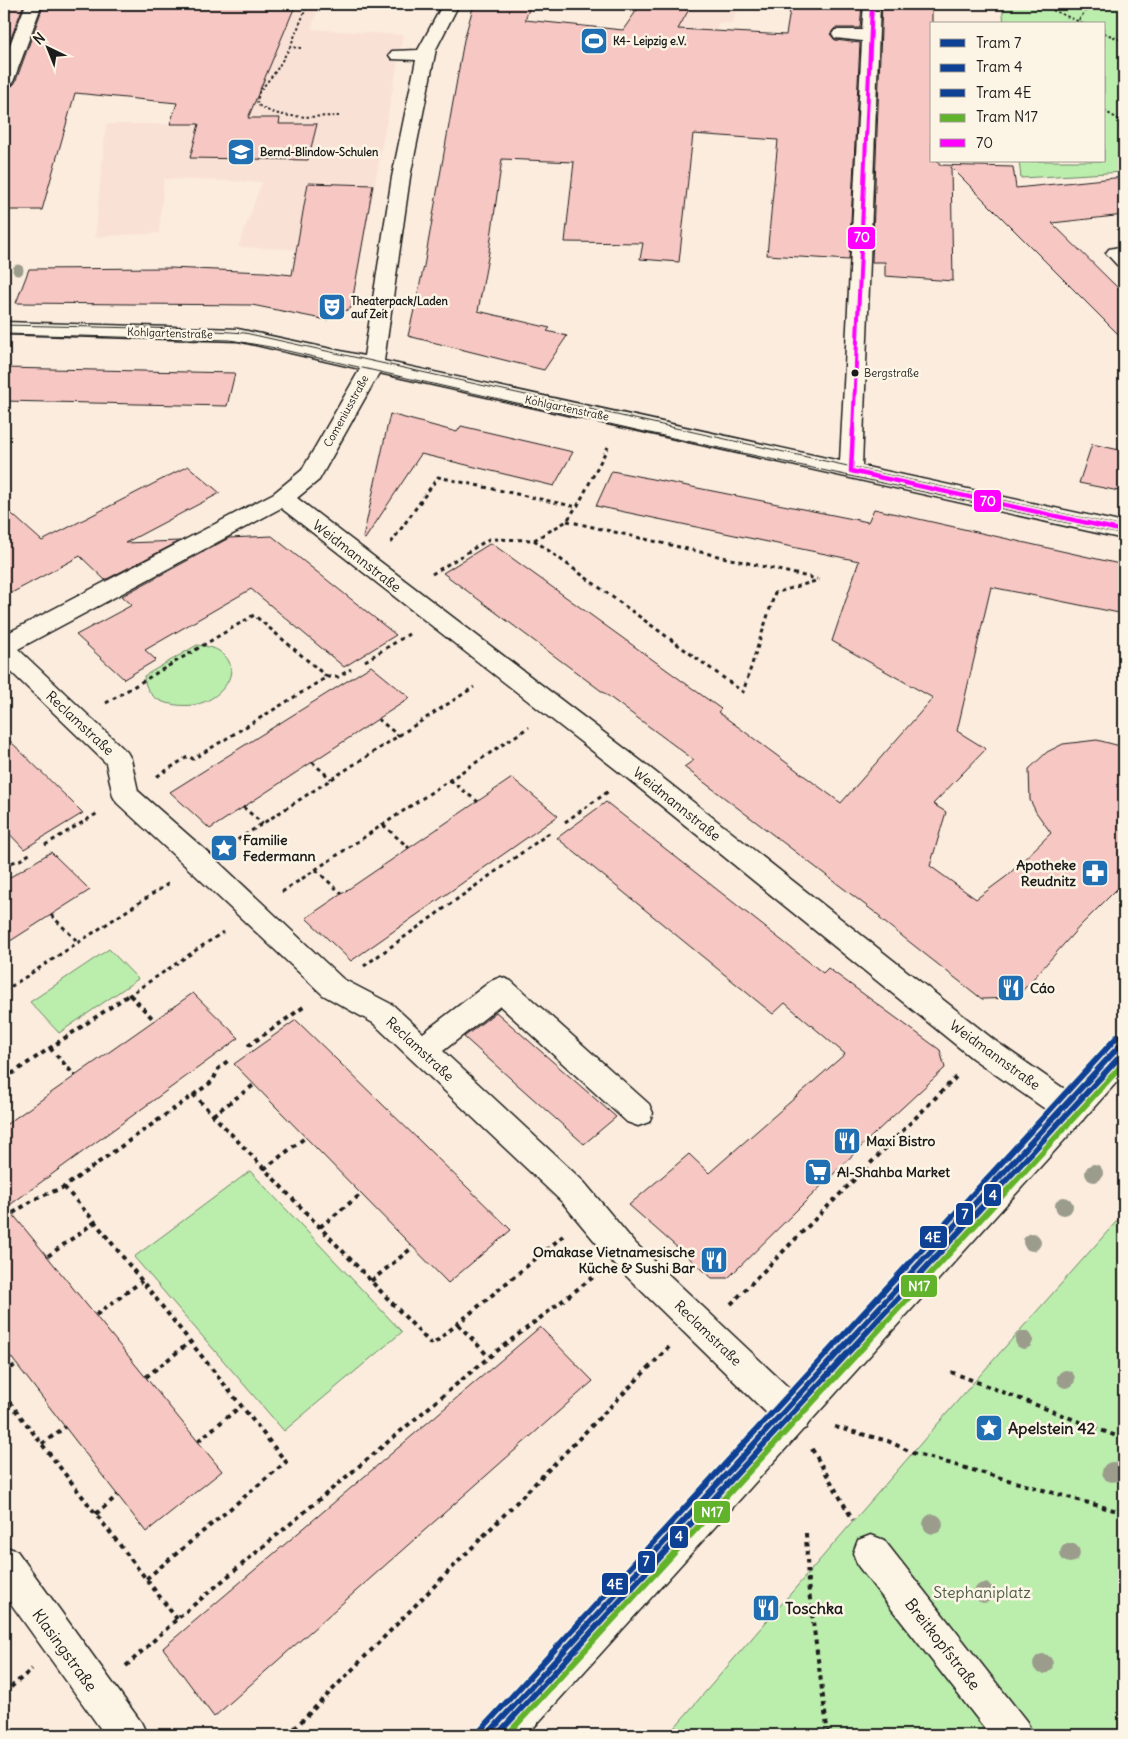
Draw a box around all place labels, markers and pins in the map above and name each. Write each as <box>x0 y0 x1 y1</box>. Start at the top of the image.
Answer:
sports icon: K4- Leipzig e.V. <box>579 26 609 56</box>
place label: K4- Leipzig e.V. <box>613 34 686 49</box>
school or university icon: Bernd-Blindow-Schulen <box>226 137 256 167</box>
place label: Bernd-Blindow-Schulen <box>260 145 379 159</box>
theatre icon: Theaterpack/Laden auf Zeit <box>317 292 347 322</box>
place label: Theaterpack/Laden auf Zeit <box>351 294 448 321</box>
place label: Bergstraße <box>864 366 919 380</box>
marker: Bergstraße <box>850 368 860 378</box>
place label: Familie Federmann <box>243 831 316 865</box>
place icon: Familie Federmann <box>209 833 239 863</box>
place label: Apotheke Reudnitz <box>1016 856 1076 890</box>
pharmacy icon: Apotheke Reudnitz <box>1080 858 1110 888</box>
restaurant icon: Cáo <box>996 973 1026 1003</box>
place label: Cáo <box>1030 979 1055 997</box>
restaurant icon: Maxi Bistro <box>832 1126 862 1156</box>
place label: Maxi Bistro <box>866 1132 936 1150</box>
supermarket icon: Al-Shahba Market <box>803 1157 833 1187</box>
place label: Al-Shahba Market <box>837 1163 950 1181</box>
place label: Omakase Vietnamesische Küche & Sushi Bar <box>533 1243 695 1277</box>
restaurant icon: Omakase Vietnamesische Küche & Sushi Bar <box>699 1245 729 1275</box>
place icon: Apelstein 42 <box>974 1413 1004 1443</box>
place label: Apelstein 42 <box>1008 1418 1096 1439</box>
restaurant icon: Toschka <box>751 1593 781 1623</box>
place label: Toschka <box>785 1598 843 1618</box>

